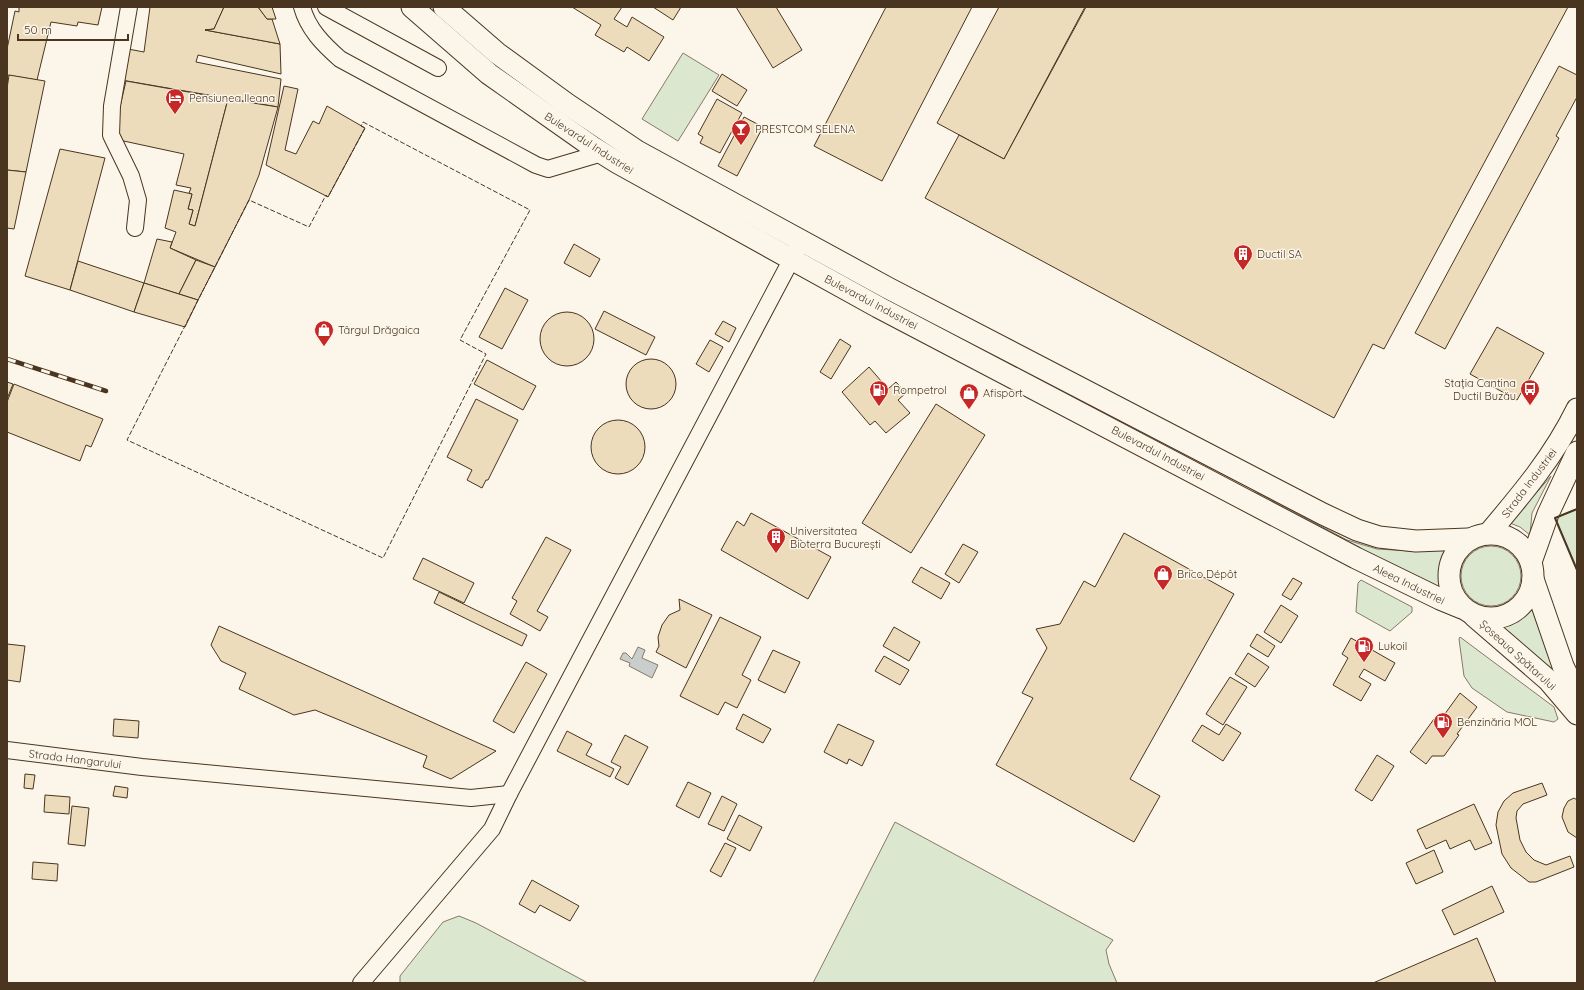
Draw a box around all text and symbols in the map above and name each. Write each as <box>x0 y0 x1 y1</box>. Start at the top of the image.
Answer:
scale bar <box>18 16 128 42</box>
text: 50 m <box>24 22 52 37</box>
hotel icon: Pensiunea Ileana <box>164 87 186 115</box>
place label: Pensiunea Ileana <box>189 91 275 105</box>
street label: Bulevardul Industriei <box>542 109 636 177</box>
bar icon: PRESTCOM SELENA <box>730 118 752 146</box>
place label: PRESTCOM SELENA <box>755 122 855 136</box>
building icon: Ductil SA <box>1232 243 1254 271</box>
place label: Ductil SA <box>1257 247 1302 261</box>
street label: Bulevardul Industriei <box>822 272 920 332</box>
shop icon: Târgul Drăgaica <box>313 319 335 347</box>
place label: Târgul Drăgaica <box>338 323 420 337</box>
place label: Stația Cantina Ductil Buzău <box>1444 376 1516 403</box>
bus stop icon: Stația Cantina Ductil Buzău <box>1519 378 1541 406</box>
fuel station icon: Rompetrol <box>868 379 890 407</box>
shop icon: Afisport <box>958 382 980 410</box>
place label: Rompetrol <box>893 383 947 397</box>
place label: Afisport <box>983 386 1023 400</box>
street label: Bulevardul Industriei <box>1109 423 1207 483</box>
street label: Strada Industriei <box>1498 446 1560 520</box>
place label: Universitatea Bioterra București <box>790 524 881 551</box>
building icon: Universitatea Bioterra București <box>765 526 787 554</box>
street label: Aleea Industriei <box>1371 561 1447 607</box>
shop icon: Brico Dépôt <box>1152 563 1174 591</box>
place label: Brico Dépôt <box>1177 567 1238 581</box>
street label: Șoseaua Spătarului <box>1477 617 1559 693</box>
fuel station icon: Lukoil <box>1353 635 1375 663</box>
place label: Lukoil <box>1378 639 1407 653</box>
fuel station icon: Benzinăria MOL <box>1432 711 1454 739</box>
place label: Benzinăria MOL <box>1457 715 1537 729</box>
street label: Strada Hangarului <box>28 746 122 772</box>

